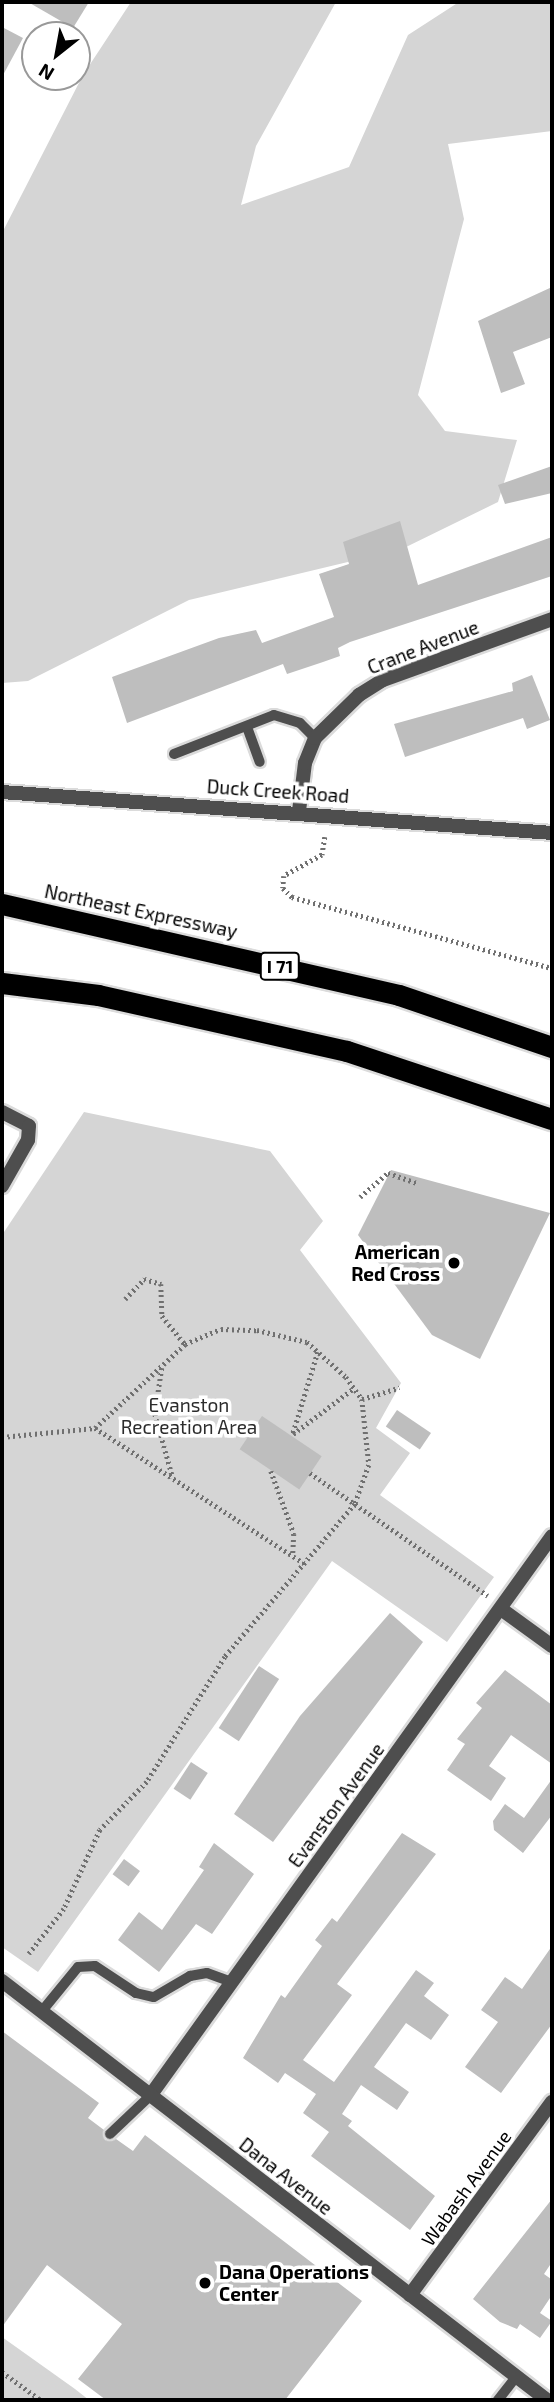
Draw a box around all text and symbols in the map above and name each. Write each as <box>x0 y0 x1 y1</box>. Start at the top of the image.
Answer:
north arrow <box>21 21 91 91</box>
text: N <box>34 59 58 86</box>
street label: Crane Avenue <box>364 615 482 679</box>
street label: Duck Creek Road <box>206 775 350 807</box>
street label: Northeast Expressway <box>43 879 239 943</box>
road number: I 71 <box>259 951 301 981</box>
place label: American Red Cross <box>351 1241 440 1285</box>
marker: American Red Cross <box>446 1255 462 1271</box>
park label: Evanston Recreation Area <box>121 1394 257 1438</box>
street label: Evanston Avenue <box>283 1738 389 1872</box>
street label: Wabash Avenue <box>416 2125 516 2251</box>
street label: Dana Avenue <box>235 2132 337 2220</box>
place label: Dana Operations Center <box>219 2261 369 2305</box>
marker: Dana Operations Center <box>197 2275 213 2291</box>

